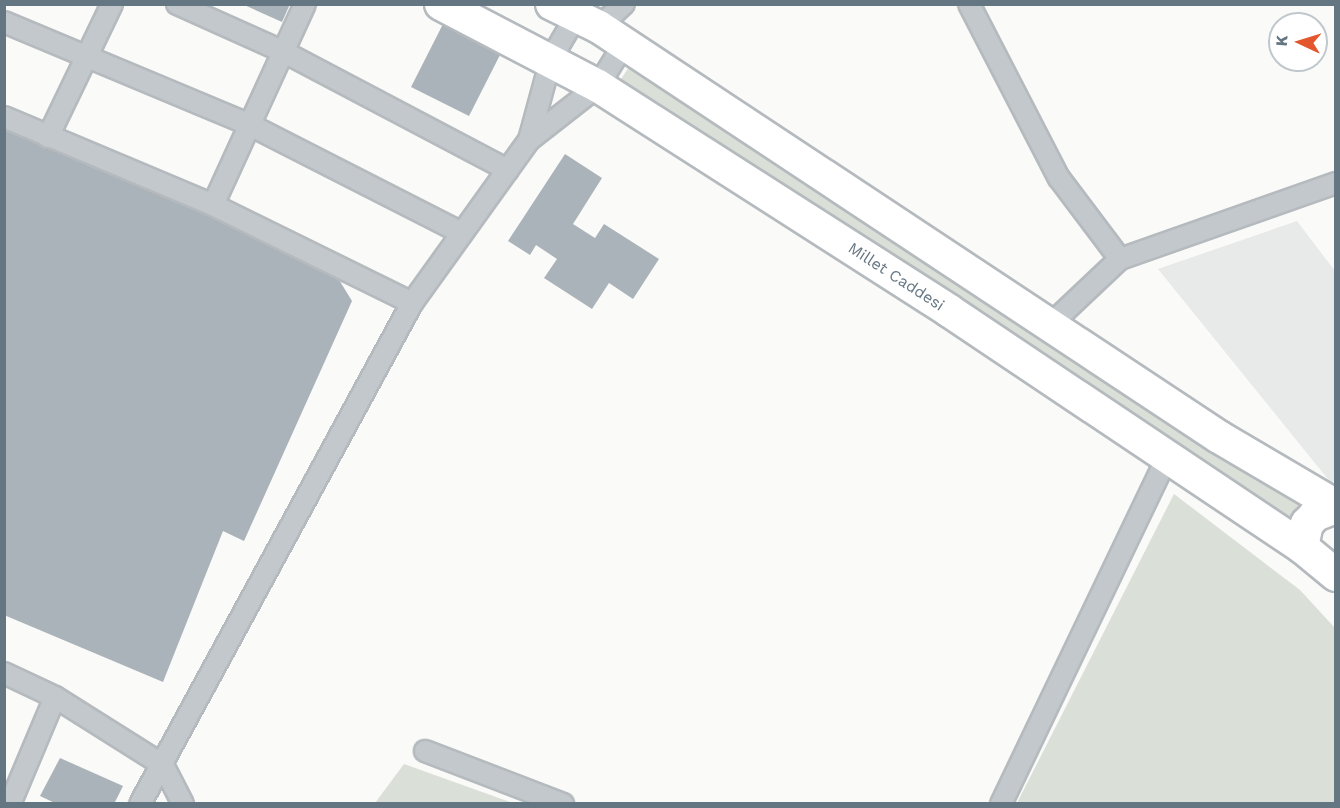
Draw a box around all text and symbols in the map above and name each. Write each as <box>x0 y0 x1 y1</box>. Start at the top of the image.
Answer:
north arrow <box>1268 12 1328 72</box>
text: K <box>1272 35 1291 47</box>
street label: Millet Caddesi <box>844 239 948 315</box>

